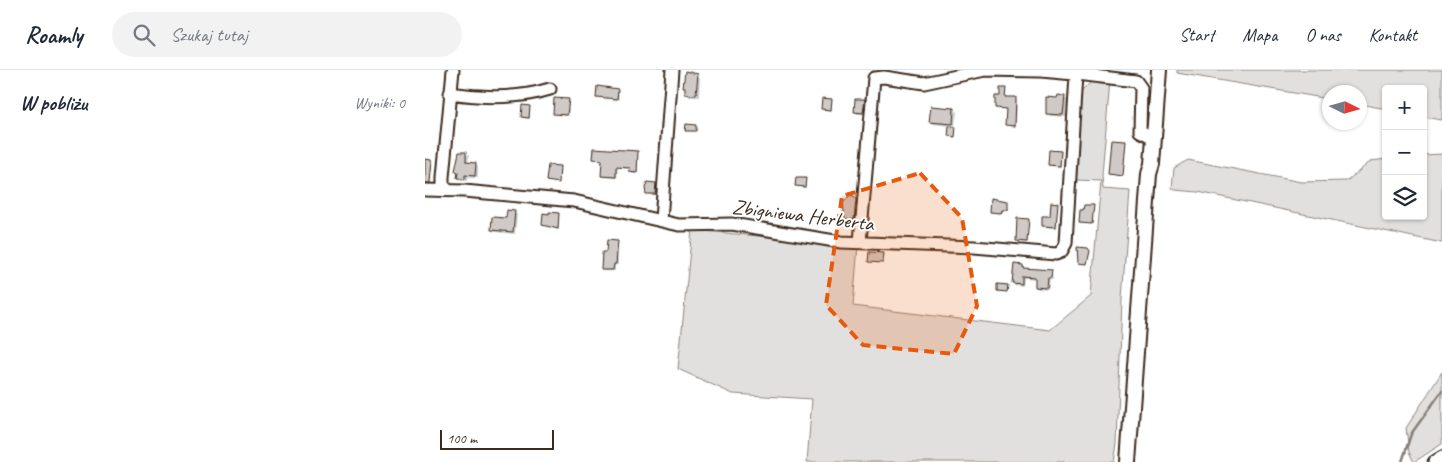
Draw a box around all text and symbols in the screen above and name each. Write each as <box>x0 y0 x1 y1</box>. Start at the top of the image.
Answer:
search box <box>112 12 462 57</box>
text: Roamly <box>25 20 82 50</box>
icon: search <box>130 21 158 49</box>
text: Szukaj tutaj <box>170 23 248 47</box>
text: Start <box>1179 24 1215 46</box>
text: Mapa <box>1243 24 1277 46</box>
text: O nas <box>1305 24 1341 46</box>
text: Kontakt <box>1369 24 1417 46</box>
north arrow <box>1322 85 1367 130</box>
map controls <box>1382 85 1427 220</box>
button: + <box>1382 85 1427 130</box>
text: W pobliżu <box>20 90 87 116</box>
text: Wyniki: 0 <box>354 93 405 113</box>
button: − <box>1382 130 1427 175</box>
button: layers <box>1382 175 1427 220</box>
street label: Zbigniewa Herberta <box>731 193 877 237</box>
scale bar <box>440 427 554 450</box>
text: 100 m <box>447 430 477 447</box>

